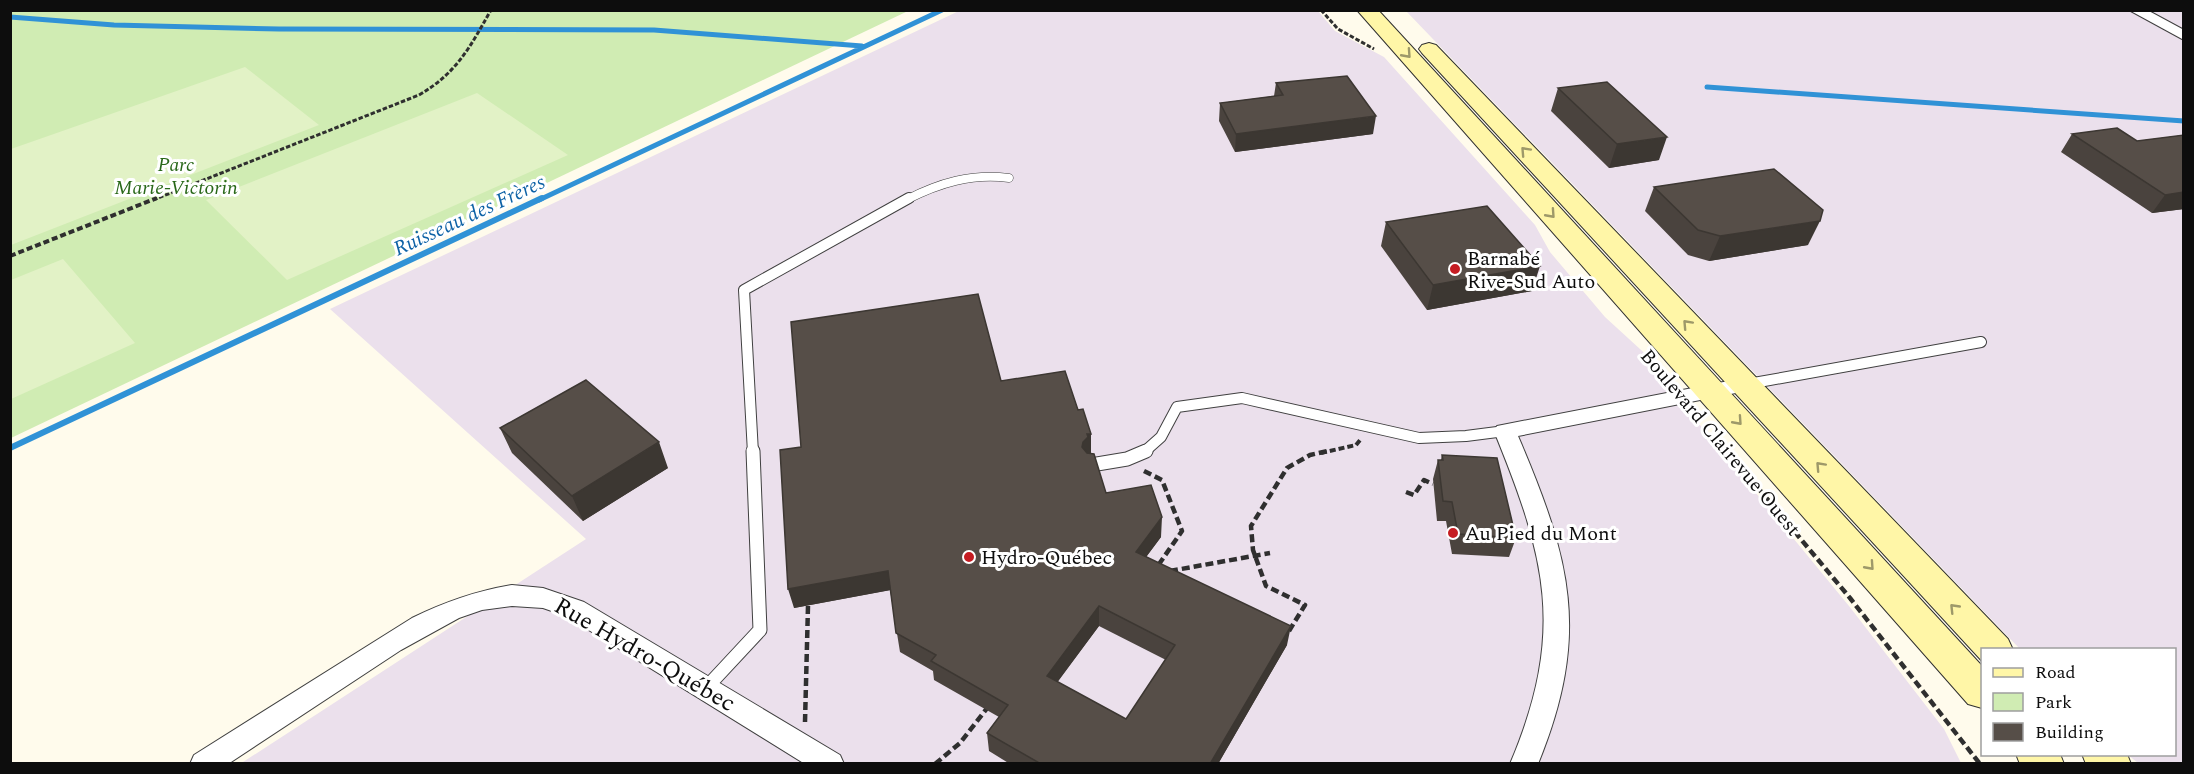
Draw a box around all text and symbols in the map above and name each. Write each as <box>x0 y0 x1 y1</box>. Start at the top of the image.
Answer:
one-way arrow <box>1400 47 1411 58</box>
one-way arrow <box>1521 147 1532 157</box>
park label: Parc Marie-Victorin <box>114 150 238 203</box>
water label: Ruisseau des Frères <box>388 166 551 265</box>
one-way arrow <box>1544 207 1555 218</box>
place label: Barnabé Rive-Sud Auto <box>1467 244 1595 297</box>
marker: Barnabé Rive-Sud Auto <box>1448 262 1462 276</box>
one-way arrow <box>1683 320 1694 330</box>
street label: Boulevard Clairevue Ouest <box>1633 342 1808 543</box>
one-way arrow <box>1731 414 1742 425</box>
one-way arrow <box>1817 462 1828 473</box>
place label: Au Pied du Mont <box>1465 519 1617 549</box>
marker: Au Pied du Mont <box>1446 526 1460 540</box>
place label: Hydro-Québec <box>981 543 1112 573</box>
marker: Hydro-Québec <box>962 550 976 564</box>
one-way arrow <box>1862 558 1873 569</box>
street label: Rue Hydro-Québec <box>547 588 742 721</box>
one-way arrow <box>1950 604 1961 615</box>
legend <box>1981 648 2176 756</box>
text: Road <box>2035 659 2076 686</box>
text: Park <box>2035 689 2072 716</box>
text: Building <box>2035 719 2104 746</box>

